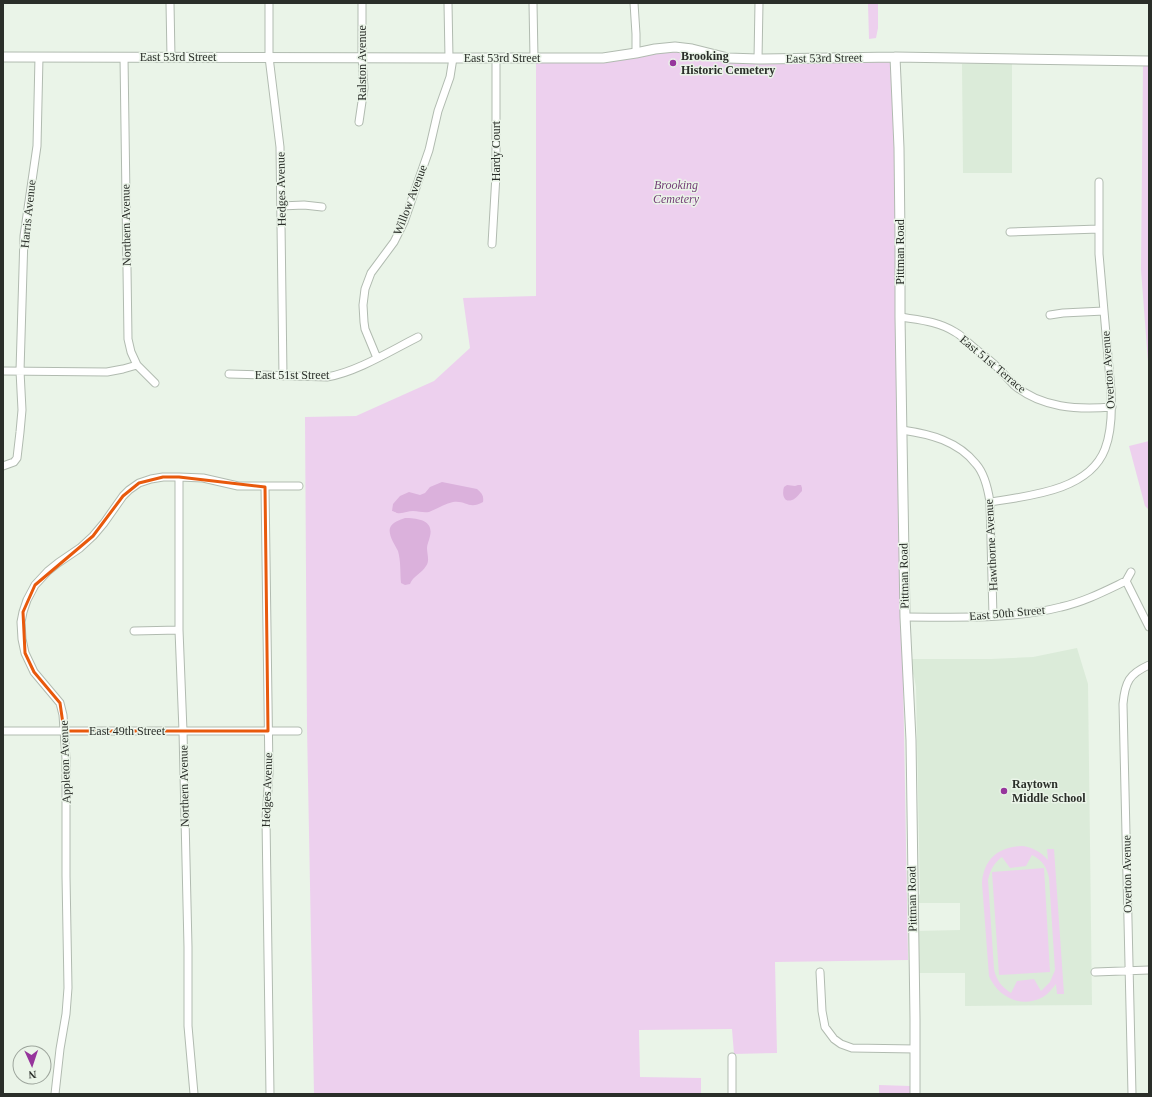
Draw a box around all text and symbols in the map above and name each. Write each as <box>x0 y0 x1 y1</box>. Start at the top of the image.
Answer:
street label: Ralston Avenue <box>355 25 369 101</box>
place label: Brooking Historic Cemetery <box>681 49 775 77</box>
street label: East 53rd Street <box>140 50 217 64</box>
street label: East 53rd Street <box>786 50 863 66</box>
street label: East 53rd Street <box>464 51 541 65</box>
marker: Brooking Historic Cemetery <box>668 58 678 68</box>
street label: Hardy Court <box>489 120 503 181</box>
street label: Hedges Avenue <box>273 152 289 226</box>
street label: Willow Avenue <box>390 163 430 237</box>
park label: Brooking Cemetery <box>653 178 700 206</box>
street label: Harris Avenue <box>17 179 39 249</box>
street label: Northern Avenue <box>118 184 134 266</box>
street label: Pittman Road <box>893 219 907 285</box>
street label: Overton Avenue <box>1098 331 1118 409</box>
street label: East 51st Terrace <box>957 332 1029 396</box>
street label: East 51st Street <box>255 368 330 382</box>
street label: Hawthorne Avenue <box>982 499 1000 591</box>
street label: Pittman Road <box>896 543 912 609</box>
street label: East 50th Street <box>969 603 1046 623</box>
street label: Appleton Avenue <box>57 720 73 804</box>
street label: East 49th Street <box>89 724 166 738</box>
street label: Northern Avenue <box>176 745 192 827</box>
street label: Hedges Avenue <box>259 752 275 828</box>
place label: Raytown Middle School <box>1012 777 1086 805</box>
marker: Raytown Middle School <box>999 786 1009 796</box>
street label: Overton Avenue <box>1119 835 1135 913</box>
street label: Pittman Road <box>904 866 920 932</box>
north arrow <box>12 1045 52 1085</box>
text: N <box>28 1069 37 1081</box>

